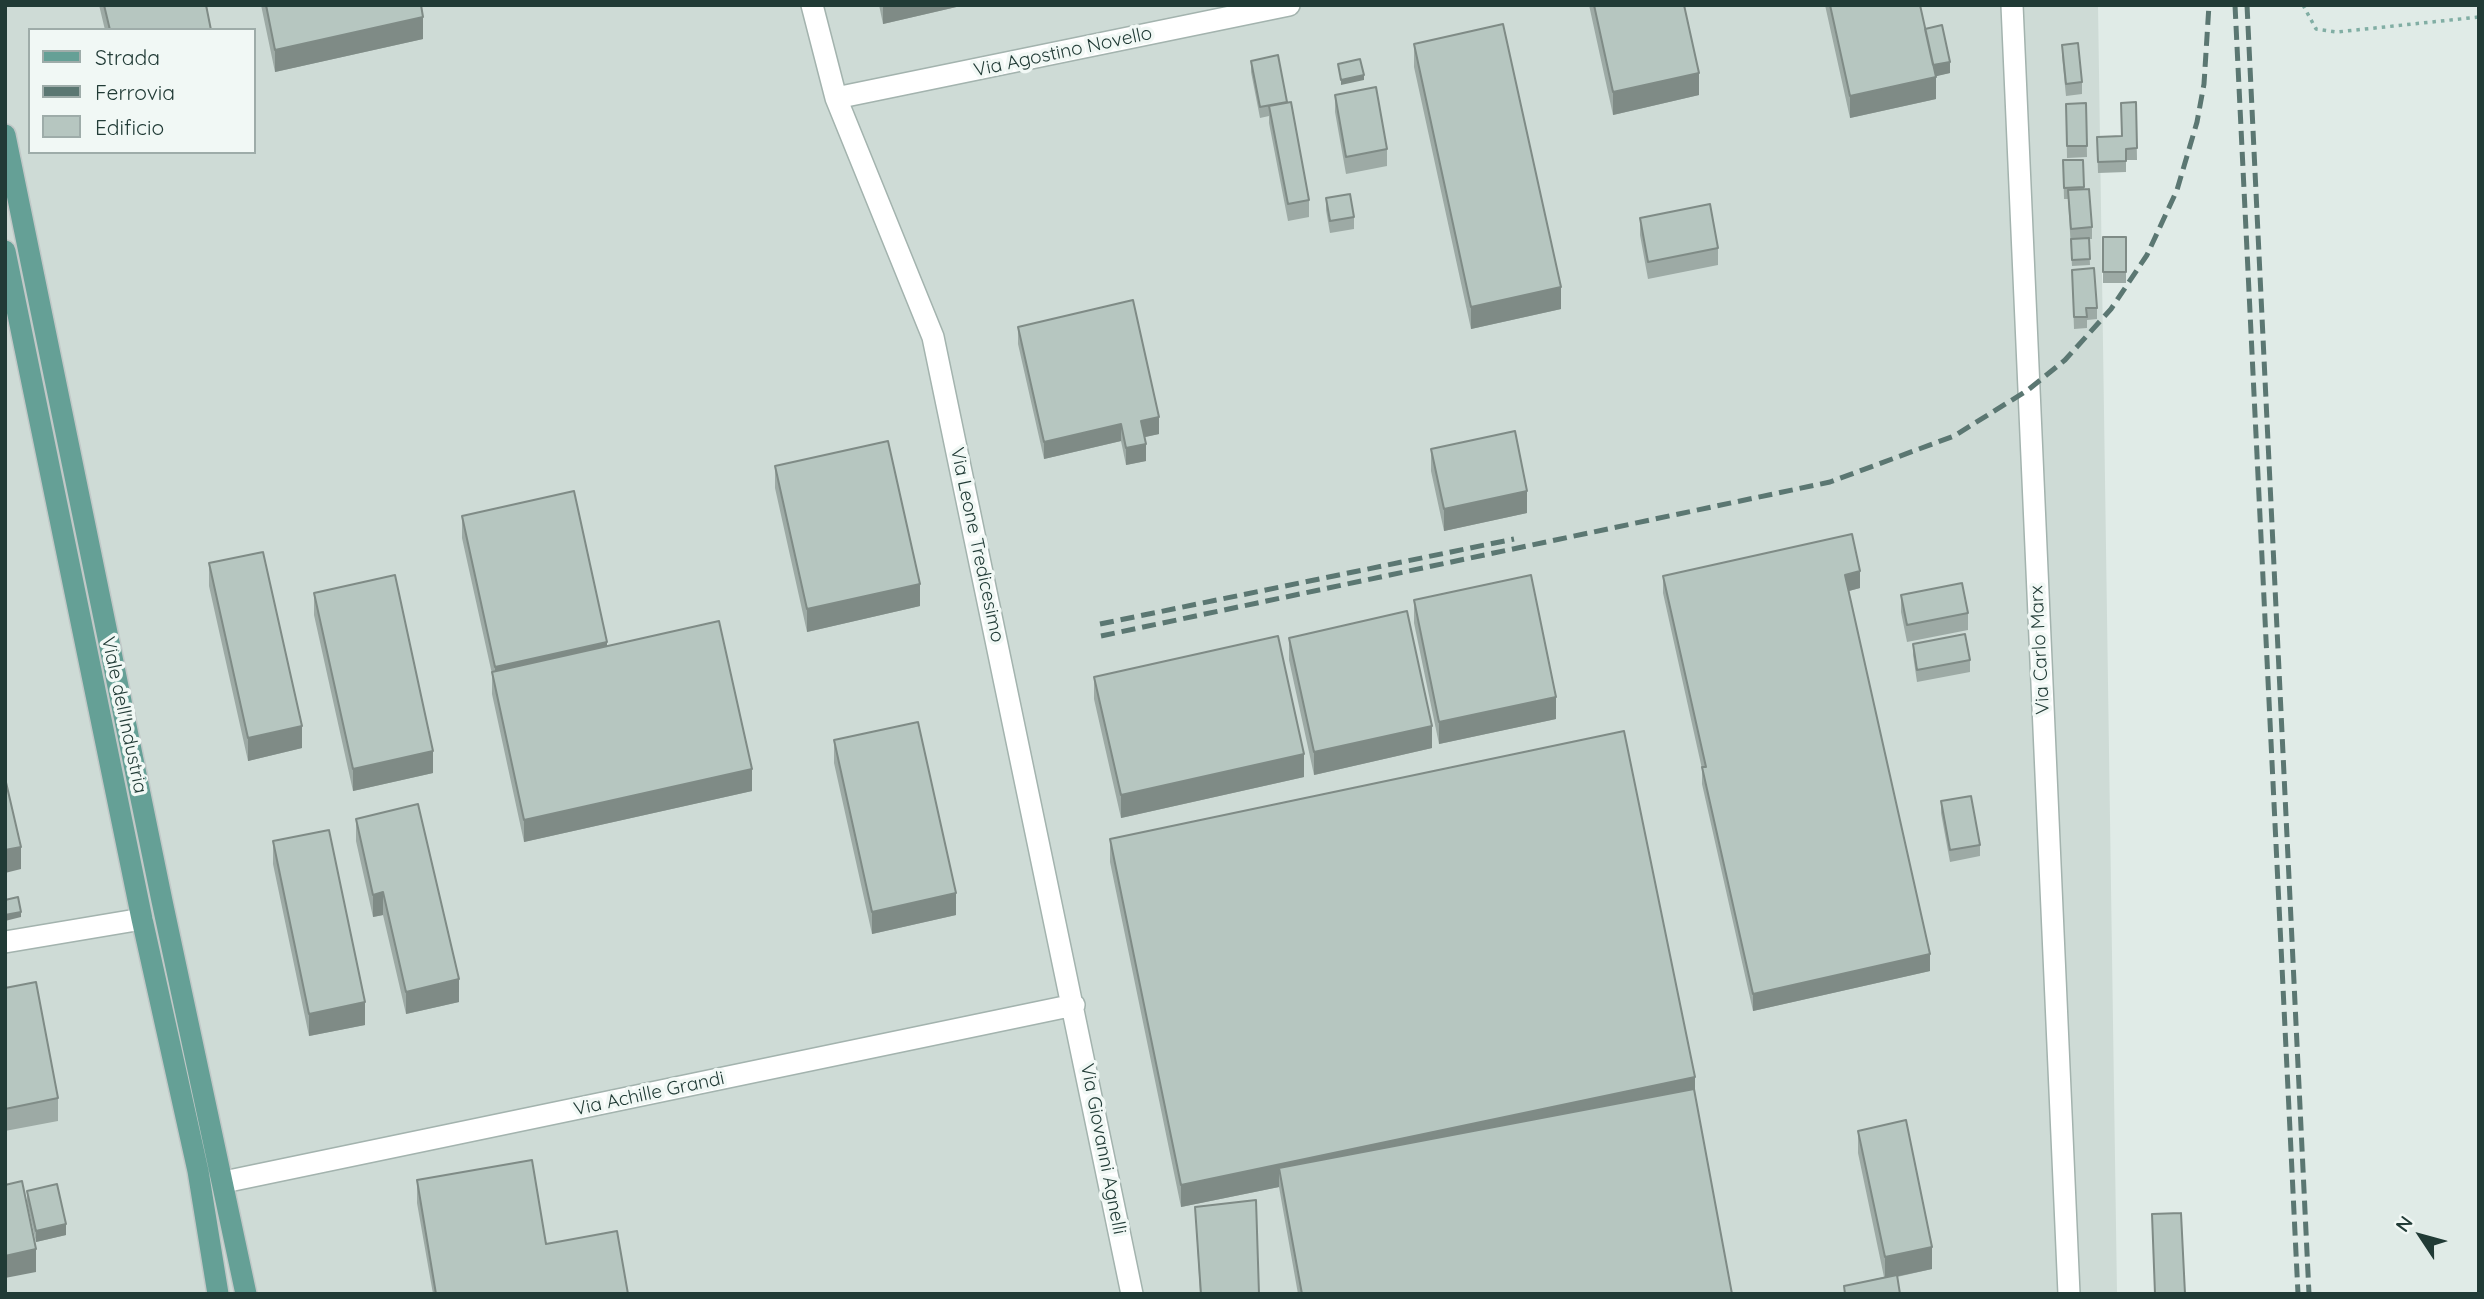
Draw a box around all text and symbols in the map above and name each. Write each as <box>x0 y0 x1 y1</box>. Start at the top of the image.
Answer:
street label: Via Agostino Novello <box>972 22 1154 82</box>
legend <box>28 28 256 154</box>
text: Strada <box>95 44 160 70</box>
text: Ferrovia <box>95 79 175 105</box>
text: Edificio <box>95 114 164 140</box>
street label: Via Leone Tredicesimo <box>945 446 1009 644</box>
street label: Via Carlo Marx <box>2025 585 2055 715</box>
street label: Viale dell'Industria <box>96 635 152 795</box>
street label: Via Giovanni Agnelli <box>1075 1062 1131 1236</box>
street label: Via Achille Grandi <box>572 1067 726 1121</box>
north arrow <box>2386 1201 2456 1271</box>
text: N <box>2390 1211 2418 1236</box>

